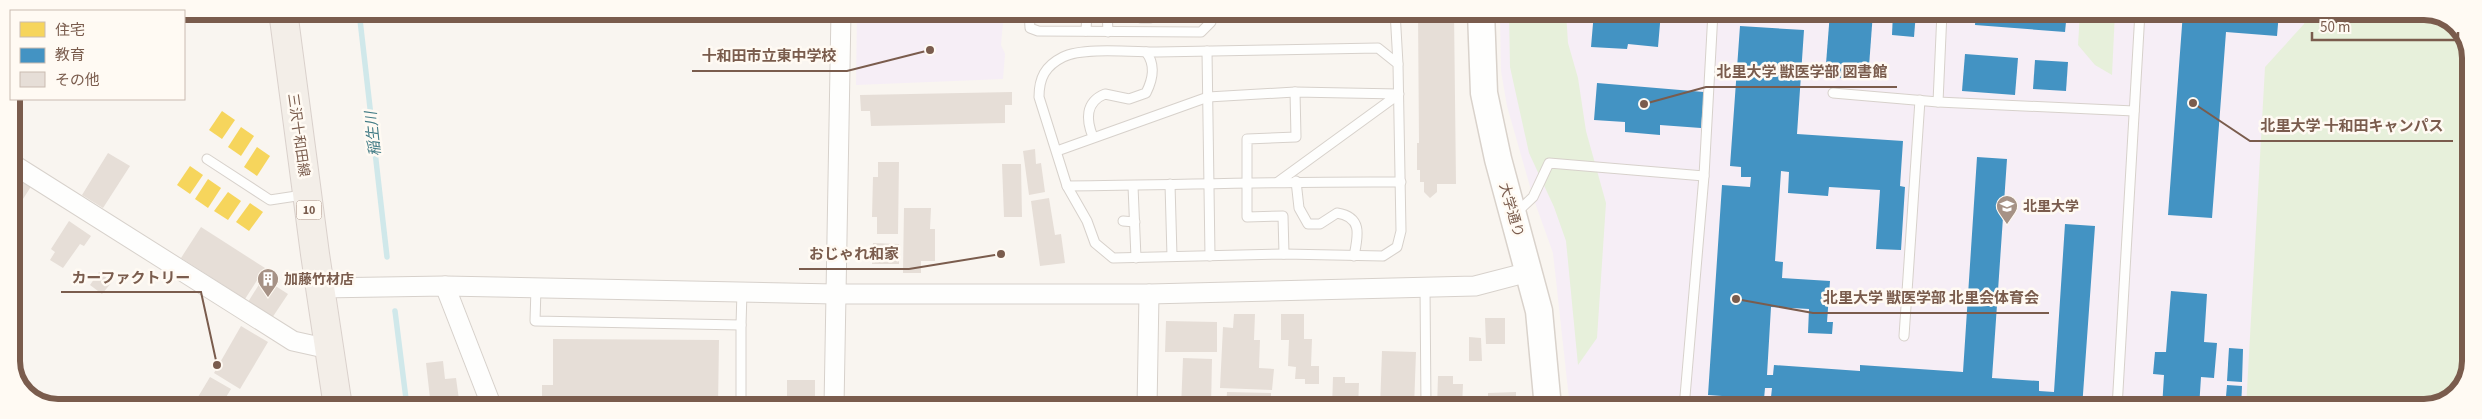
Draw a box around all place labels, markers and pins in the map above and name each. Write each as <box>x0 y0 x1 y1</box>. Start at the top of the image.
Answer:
callout: 十和田市立東中学校 <box>692 41 847 71</box>
callout: 北里大学 獣医学部 図書館 <box>1706 57 1897 87</box>
callout: 北里大学 十和田キャンパス <box>2250 111 2453 141</box>
school or university icon: 北里大学 <box>1995 194 2019 225</box>
place label: 北里大学 <box>2023 197 2079 217</box>
callout: おじゃれ和家 <box>799 239 909 269</box>
callout: カーファクトリー <box>61 262 201 292</box>
building icon: 加藤竹材店 <box>256 267 280 298</box>
place label: 加藤竹材店 <box>284 270 354 290</box>
callout: 北里大学 獣医学部 北里会体育会 <box>1813 283 2049 313</box>

